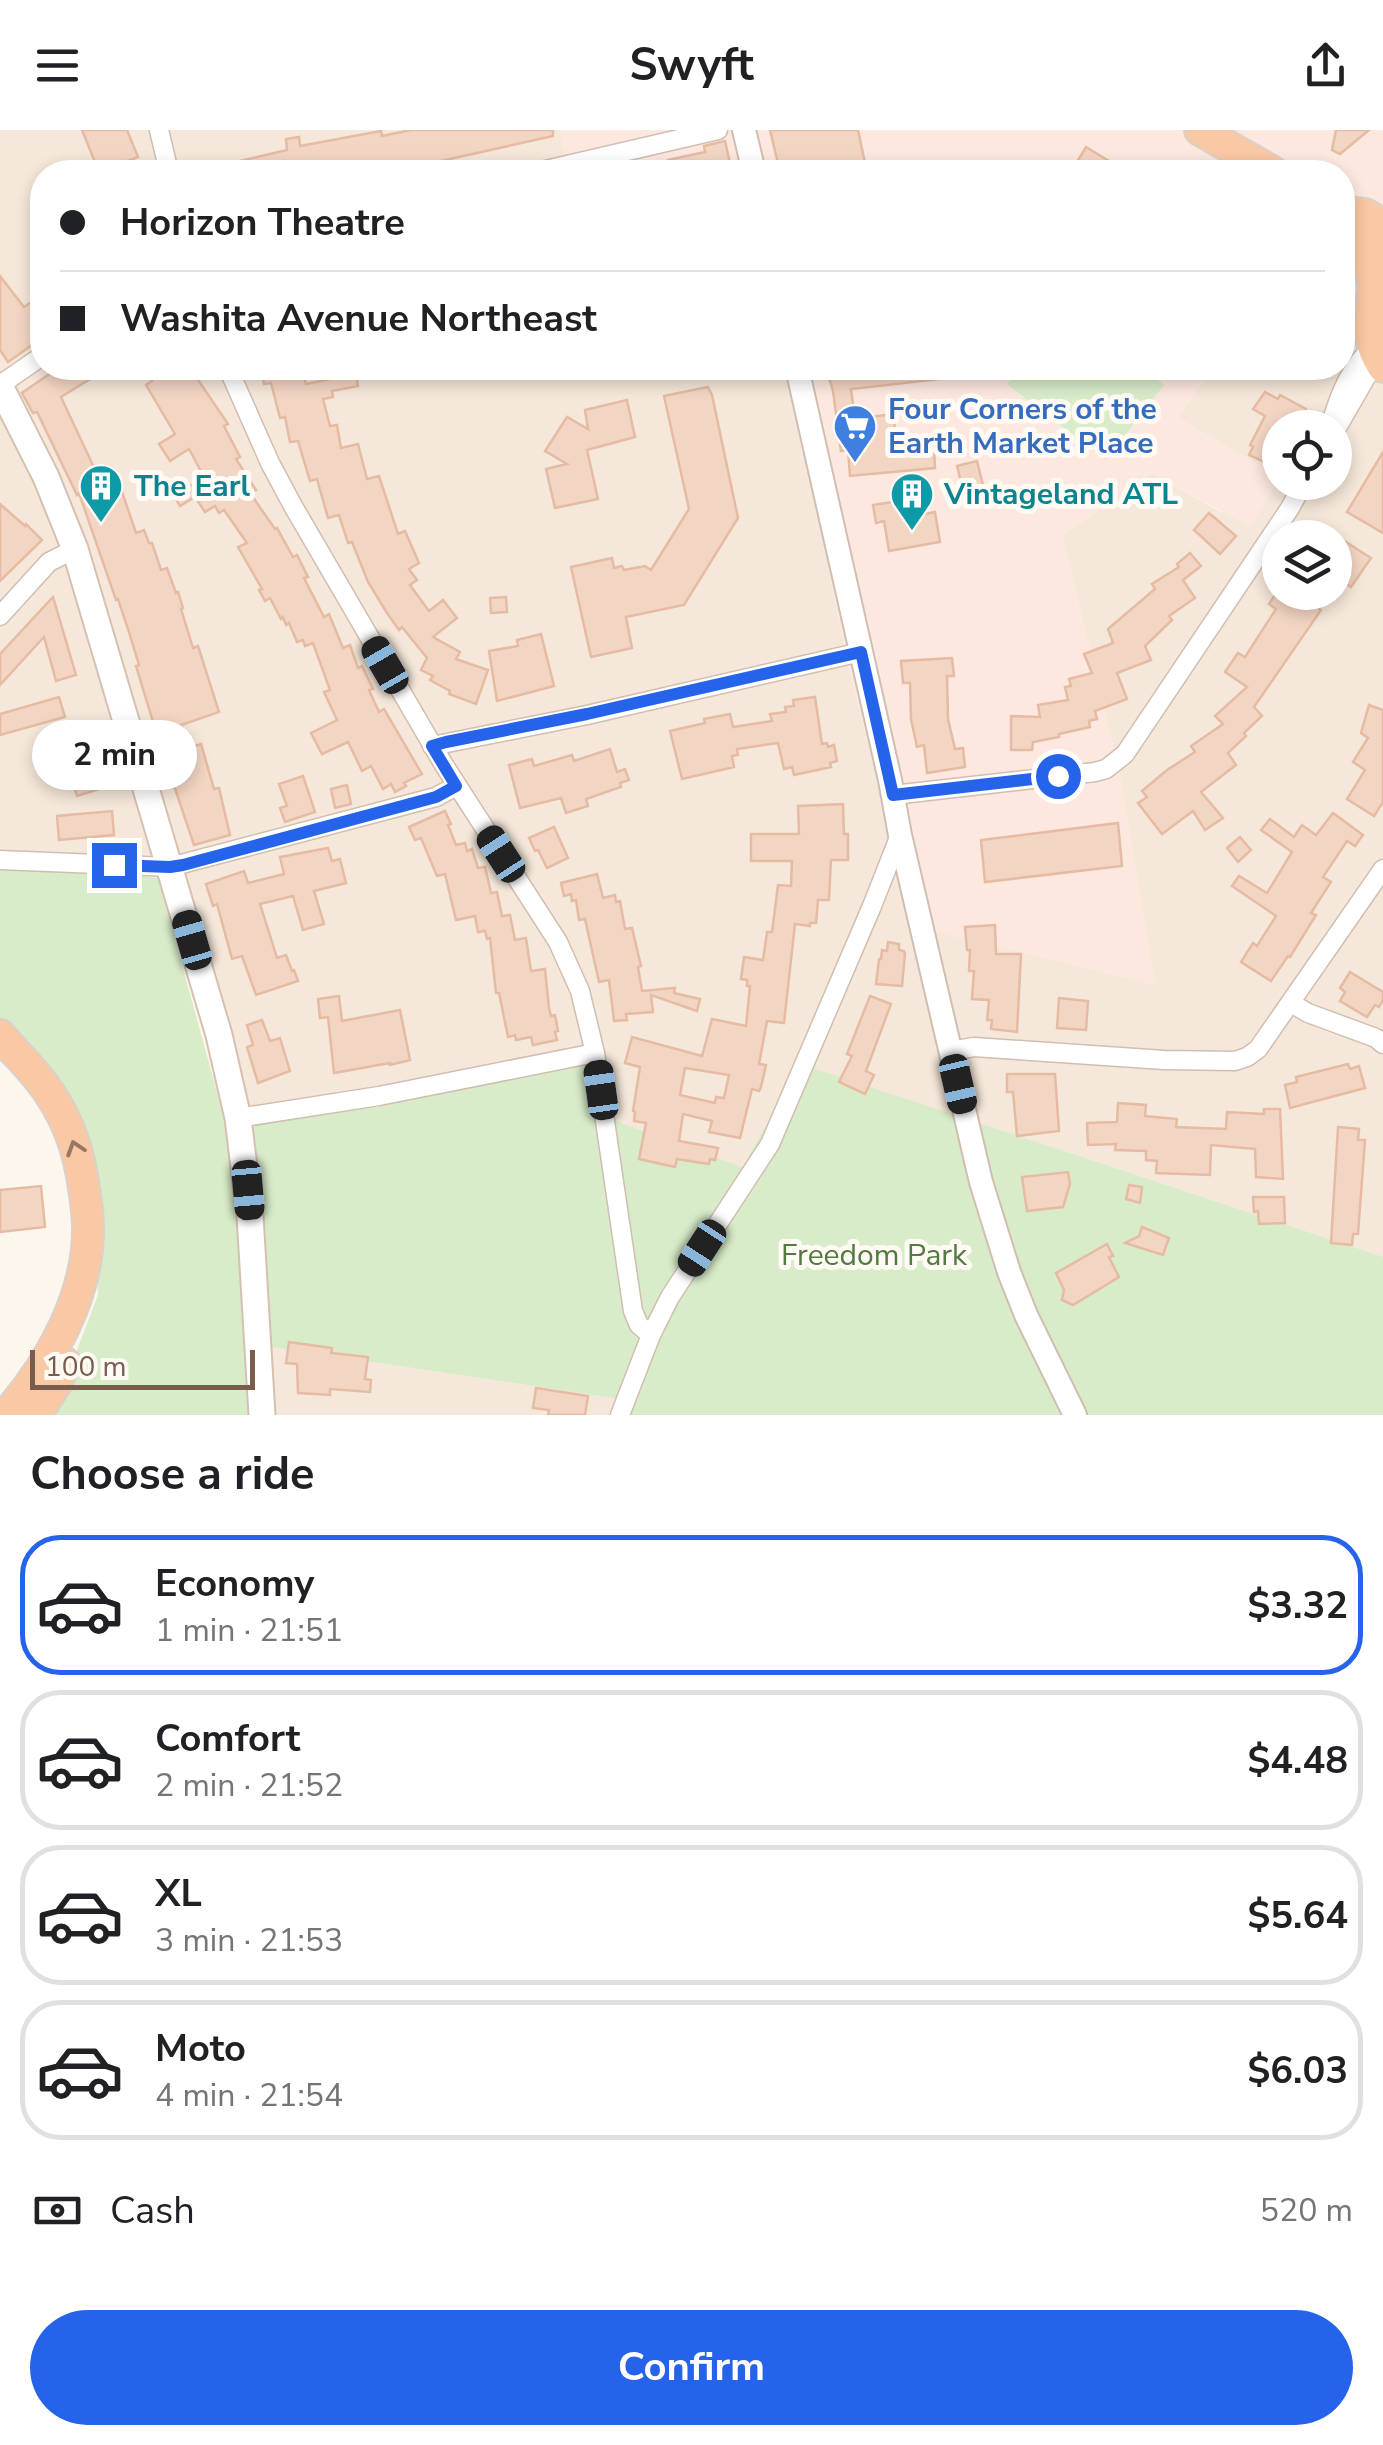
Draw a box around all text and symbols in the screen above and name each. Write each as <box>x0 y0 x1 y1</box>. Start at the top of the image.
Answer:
text: Swyft <box>629 35 754 96</box>
icon: menu <box>30 38 85 93</box>
icon: share <box>1298 38 1353 93</box>
text: Horizon Theatre <box>120 197 405 248</box>
text: Washita Avenue Northeast <box>120 293 597 344</box>
place label: Four Corners of the Earth Market Place <box>888 389 1157 464</box>
supermarket icon: Four Corners of the Earth Market Place <box>832 403 878 464</box>
map controls <box>1262 410 1352 610</box>
button: locate <box>1262 410 1352 500</box>
building icon: The Earl <box>78 463 124 524</box>
place label: The Earl <box>134 466 250 507</box>
building icon: Vintageland ATL <box>889 471 935 532</box>
place label: Vintageland ATL <box>943 474 1178 515</box>
button: layers <box>1262 520 1352 610</box>
car <box>357 632 413 698</box>
callout: 2 min <box>32 720 196 790</box>
text: 2 min <box>73 733 156 776</box>
route start <box>1036 754 1081 799</box>
car <box>472 821 530 887</box>
route end <box>92 843 137 888</box>
car <box>169 907 215 973</box>
car <box>937 1051 979 1117</box>
car <box>582 1058 620 1122</box>
one-way arrow <box>67 1140 87 1157</box>
car <box>230 1159 266 1221</box>
car <box>673 1215 731 1281</box>
park label: Freedom Park <box>781 1235 968 1276</box>
scale bar <box>30 1345 255 1390</box>
text: 100 m <box>45 1348 127 1386</box>
text: Choose a ride <box>30 1444 315 1505</box>
text: Economy <box>155 1558 314 1609</box>
icon: car <box>35 1560 125 1650</box>
text: $3.32 <box>1247 1580 1348 1631</box>
text: 1 min · 21:51 <box>155 1609 343 1652</box>
text: Comfort <box>155 1713 300 1764</box>
icon: car <box>35 1715 125 1805</box>
text: $4.48 <box>1247 1735 1348 1786</box>
text: 2 min · 21:52 <box>155 1764 343 1807</box>
text: XL <box>155 1868 202 1919</box>
icon: car <box>35 1870 125 1960</box>
text: $5.64 <box>1247 1890 1348 1941</box>
text: 3 min · 21:53 <box>155 1919 343 1962</box>
text: Moto <box>155 2023 246 2074</box>
icon: car <box>35 2025 125 2115</box>
text: $6.03 <box>1247 2045 1348 2096</box>
text: 4 min · 21:54 <box>155 2074 343 2117</box>
icon: cash <box>30 2183 85 2238</box>
text: Cash <box>110 2185 195 2236</box>
text: 520 m <box>1260 2189 1353 2232</box>
button: Confirm <box>30 2310 1353 2425</box>

